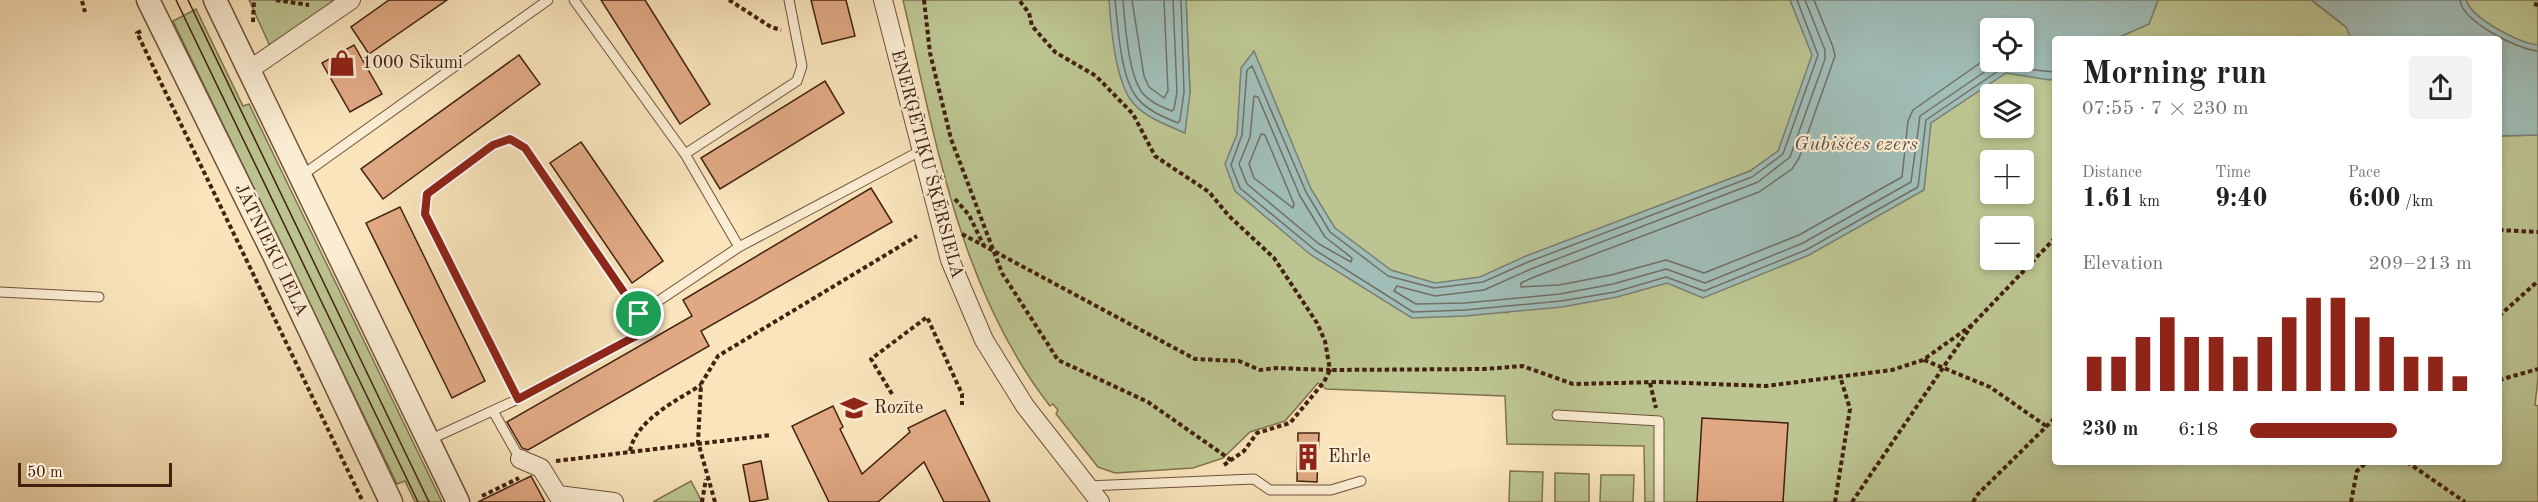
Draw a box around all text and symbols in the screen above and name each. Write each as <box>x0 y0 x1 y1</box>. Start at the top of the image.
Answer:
map controls <box>1980 18 2034 270</box>
button: locate <box>1980 18 2034 72</box>
street label: ENERĢĒTIĶU ŠĶĒRSIELA <box>887 46 971 281</box>
shop icon: 1000 Sīkumi <box>327 48 357 78</box>
place label: 1000 Sīkumi <box>362 54 463 72</box>
button: share <box>2409 56 2472 119</box>
text: Morning run <box>2082 58 2267 91</box>
button: layers <box>1980 84 2034 138</box>
text: 07:55 · 7 × 230 m <box>2082 99 2249 119</box>
water label: Gubiščes ezers <box>1794 135 1918 155</box>
button: + <box>1980 150 2034 204</box>
text: Distance <box>2082 165 2142 181</box>
text: Time <box>2215 165 2251 181</box>
text: Pace <box>2348 165 2380 181</box>
street label: JĀTNIEKU IELA <box>231 180 314 319</box>
text: 1.61 <box>2082 186 2135 212</box>
text: 9:40 <box>2215 186 2268 212</box>
text: 6:00 <box>2348 186 2401 212</box>
text: km <box>2135 194 2160 210</box>
text: /km <box>2401 194 2433 210</box>
button: − <box>1980 216 2034 270</box>
text: Elevation <box>2082 254 2163 274</box>
text: 209–213 m <box>2369 254 2472 274</box>
pin <box>613 288 664 339</box>
icon: arrive <box>622 297 655 330</box>
school or university icon: Rozīte <box>839 393 869 423</box>
place label: Rozīte <box>874 399 923 417</box>
text: 230 m <box>2082 420 2138 440</box>
text: 6:18 <box>2178 420 2218 440</box>
building icon: Ehrle <box>1293 442 1323 472</box>
place label: Ehrle <box>1328 448 1371 466</box>
scale bar <box>18 460 172 488</box>
text: 50 m <box>27 465 63 481</box>

